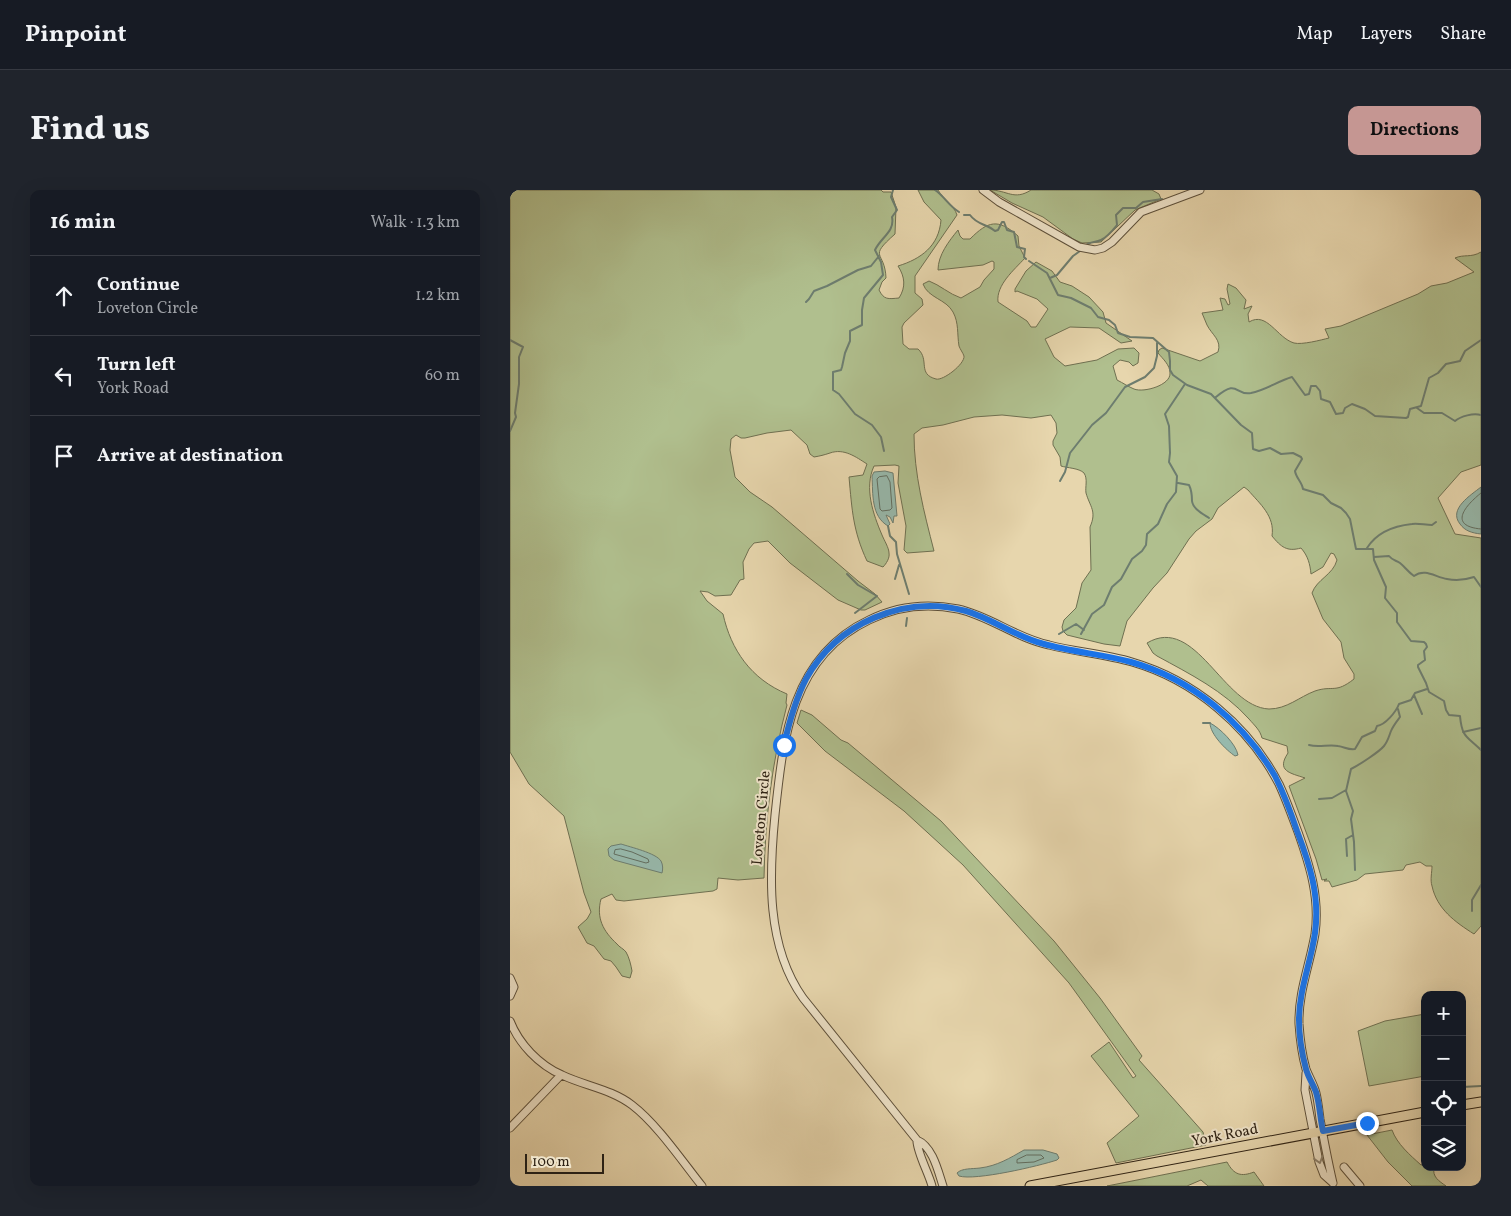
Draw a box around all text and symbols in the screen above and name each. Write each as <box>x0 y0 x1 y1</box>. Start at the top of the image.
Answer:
text: Pinpoint <box>25 18 127 52</box>
text: Map <box>1296 22 1332 47</box>
text: Layers <box>1360 22 1412 47</box>
text: Share <box>1440 22 1486 47</box>
text: Find us <box>30 106 150 154</box>
button: Directions <box>1348 106 1481 155</box>
text: 16 min <box>50 208 116 237</box>
text: Walk · 1.3 km <box>370 212 460 234</box>
text: Continue <box>97 272 180 298</box>
icon: ahead <box>50 282 78 310</box>
text: 1.2 km <box>415 285 460 307</box>
text: Loveton Circle <box>97 298 198 320</box>
text: Turn left <box>97 352 176 378</box>
icon: left <box>50 362 78 390</box>
text: 60 m <box>425 365 460 387</box>
text: York Road <box>97 378 169 400</box>
icon: arrive <box>50 442 78 470</box>
text: Arrive at destination <box>97 443 283 469</box>
route start <box>773 734 796 757</box>
street label: Loveton Circle <box>747 770 777 866</box>
map controls <box>1421 991 1466 1171</box>
button: + <box>1421 991 1466 1036</box>
button: − <box>1421 1036 1466 1081</box>
button: locate <box>1421 1081 1466 1126</box>
route end <box>1356 1112 1379 1135</box>
street label: York Road <box>1190 1119 1260 1153</box>
button: layers <box>1421 1126 1466 1171</box>
scale bar <box>525 1151 604 1174</box>
text: 100 m <box>532 1153 570 1172</box>
one-way arrow <box>1313 1155 1323 1164</box>

